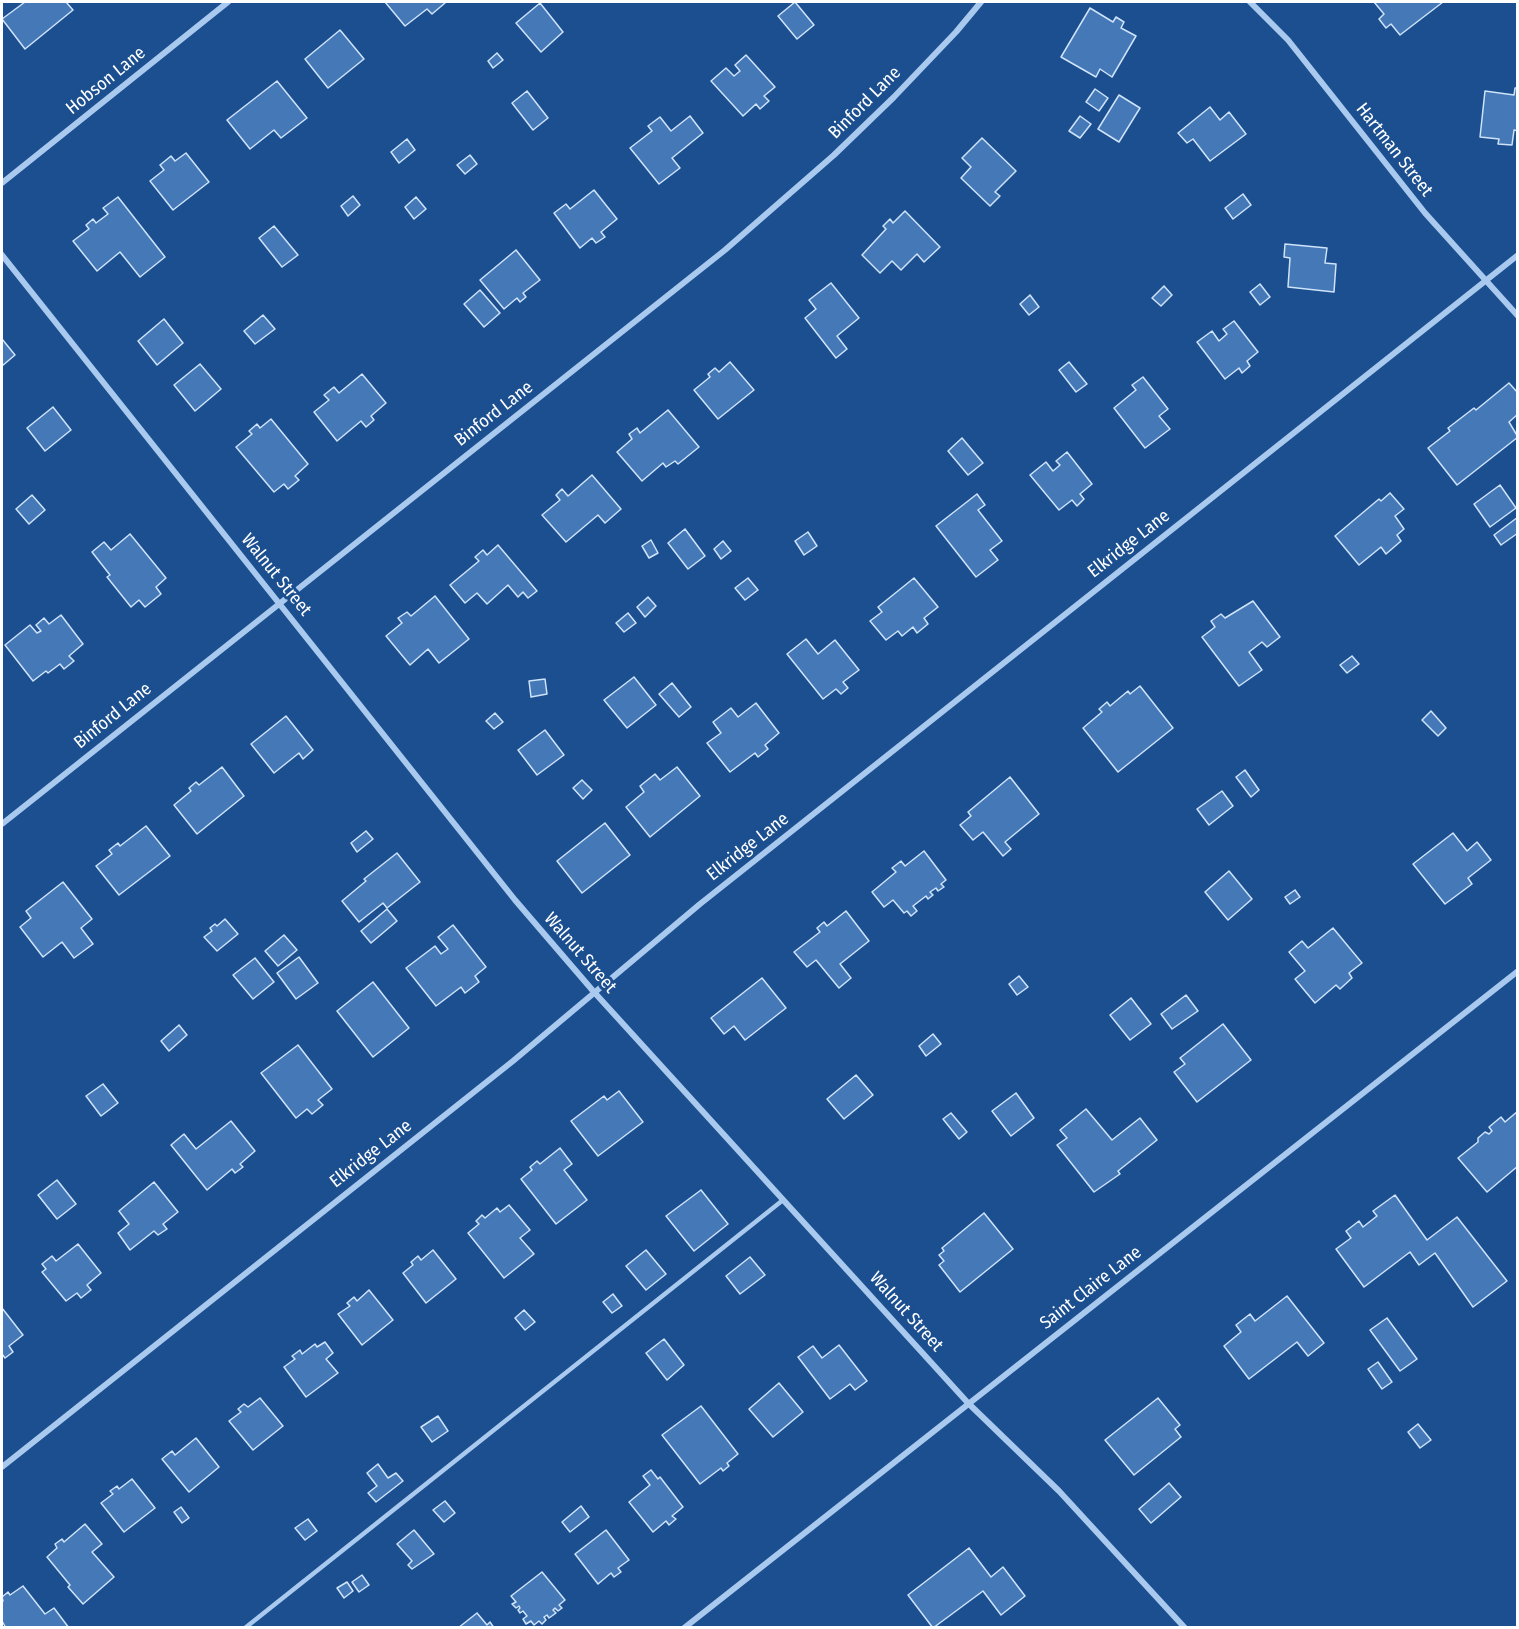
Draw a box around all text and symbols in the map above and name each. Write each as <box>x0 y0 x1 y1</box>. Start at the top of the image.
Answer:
street label: Hobson Lane <box>62 42 150 120</box>
street label: Binford Lane <box>824 62 906 144</box>
street label: Hartman Street <box>1351 99 1437 201</box>
street label: Binford Lane <box>451 377 537 451</box>
street label: Elkridge Lane <box>1084 505 1174 583</box>
street label: Walnut Street <box>236 529 316 621</box>
street label: Binford Lane <box>70 678 156 754</box>
street label: Elkridge Lane <box>703 808 793 886</box>
street label: Walnut Street <box>539 908 621 998</box>
street label: Elkridge Lane <box>326 1115 416 1193</box>
street label: Saint Claire Lane <box>1036 1242 1146 1334</box>
street label: Walnut Street <box>865 1268 947 1356</box>

